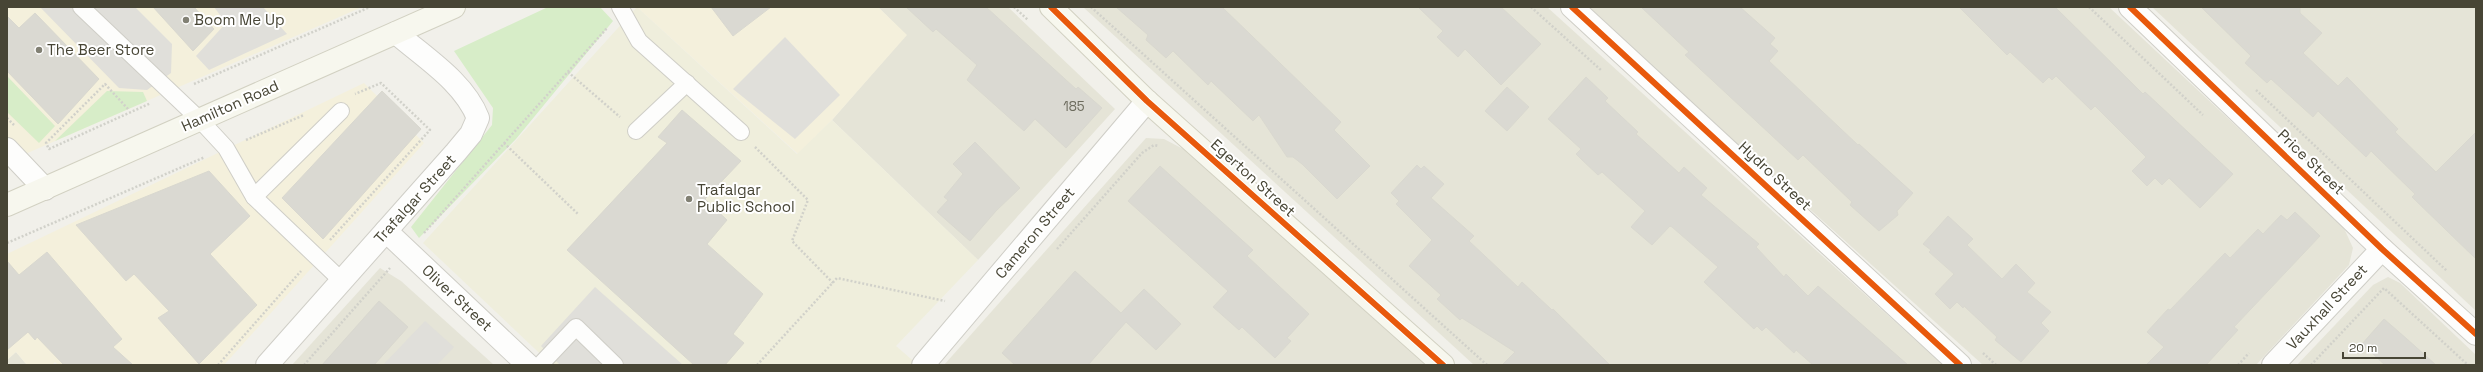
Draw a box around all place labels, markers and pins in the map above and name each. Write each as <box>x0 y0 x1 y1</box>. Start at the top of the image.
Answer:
place label: Boom Me Up <box>194 10 285 29</box>
marker: Boom Me Up <box>181 15 191 25</box>
place label: The Beer Store <box>47 40 154 59</box>
marker: The Beer Store <box>34 45 44 55</box>
place label: Trafalgar Public School <box>697 180 795 216</box>
marker: Trafalgar Public School <box>684 194 694 204</box>

